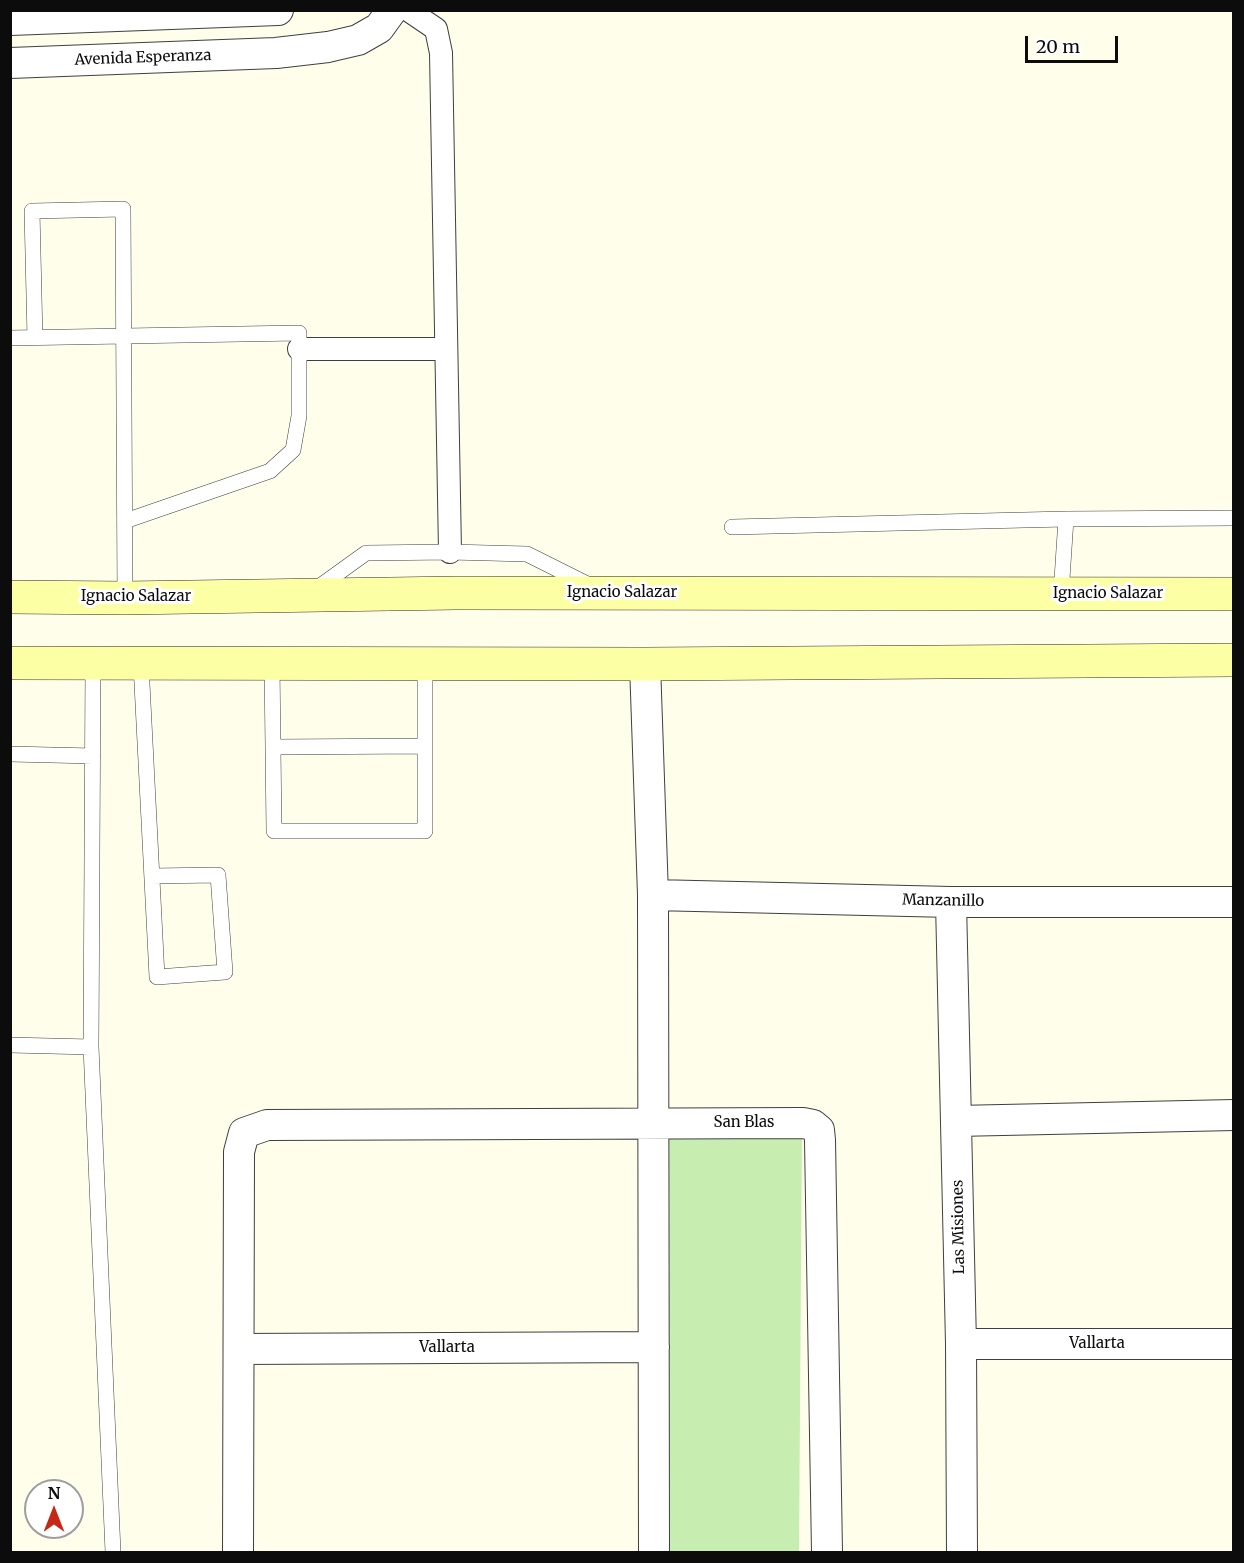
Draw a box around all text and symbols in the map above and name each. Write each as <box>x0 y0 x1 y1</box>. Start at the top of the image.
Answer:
scale bar <box>1028 24 1121 62</box>
text: 20 m <box>1036 35 1080 58</box>
street label: Avenida Esperanza <box>74 47 212 69</box>
street label: Ignacio Salazar <box>567 584 677 602</box>
street label: Ignacio Salazar <box>1053 585 1163 603</box>
street label: Ignacio Salazar <box>81 588 191 606</box>
street label: Manzanillo <box>902 891 984 911</box>
street label: San Blas <box>714 1114 774 1132</box>
street label: Las Misiones <box>949 1180 969 1274</box>
street label: Vallarta <box>1069 1335 1125 1353</box>
street label: Vallarta <box>419 1339 475 1357</box>
north arrow <box>24 1479 84 1539</box>
text: N <box>48 1483 60 1503</box>

